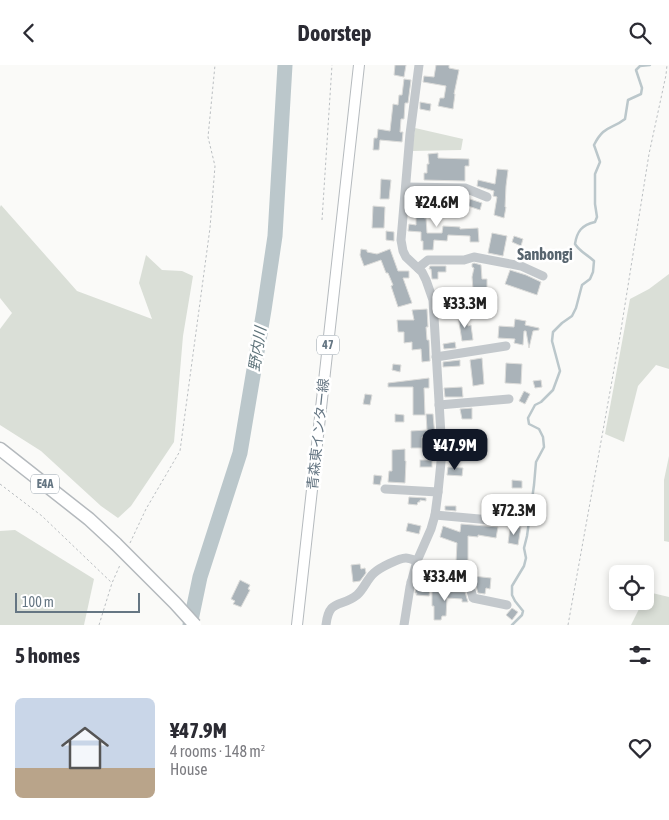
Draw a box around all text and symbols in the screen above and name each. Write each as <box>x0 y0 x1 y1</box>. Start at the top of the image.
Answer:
icon: back <box>15 19 43 47</box>
icon: search <box>626 19 654 47</box>
text: Doorstep <box>298 20 371 46</box>
pin: ¥24.6M <box>396 185 478 228</box>
text: ¥24.6M <box>415 193 459 211</box>
district label: Sanbongi <box>517 245 573 263</box>
pin: ¥33.3M <box>424 287 506 329</box>
text: ¥33.3M <box>443 294 487 312</box>
water label: 野内川 <box>245 323 269 373</box>
road number: 47 <box>317 335 339 355</box>
street label: 青森東インター線 <box>304 377 332 491</box>
pin: ¥47.9M <box>414 429 496 471</box>
text: ¥47.9M <box>433 436 477 454</box>
road number: E4A <box>31 474 59 493</box>
pin: ¥72.3M <box>473 493 555 536</box>
text: ¥72.3M <box>492 501 536 519</box>
pin: ¥33.4M <box>404 559 486 602</box>
map controls <box>609 565 654 610</box>
button: locate <box>609 565 654 610</box>
text: ¥33.4M <box>423 567 467 585</box>
scale bar <box>15 590 140 613</box>
text: 100 m <box>22 594 54 610</box>
icon: filters <box>626 641 654 669</box>
text: 5 homes <box>15 643 80 667</box>
icon: home <box>55 718 115 778</box>
text: ¥47.9M <box>170 718 227 742</box>
icon: heart <box>626 734 654 762</box>
text: 4 rooms · 148 m² <box>170 742 265 760</box>
text: House <box>170 760 207 778</box>

